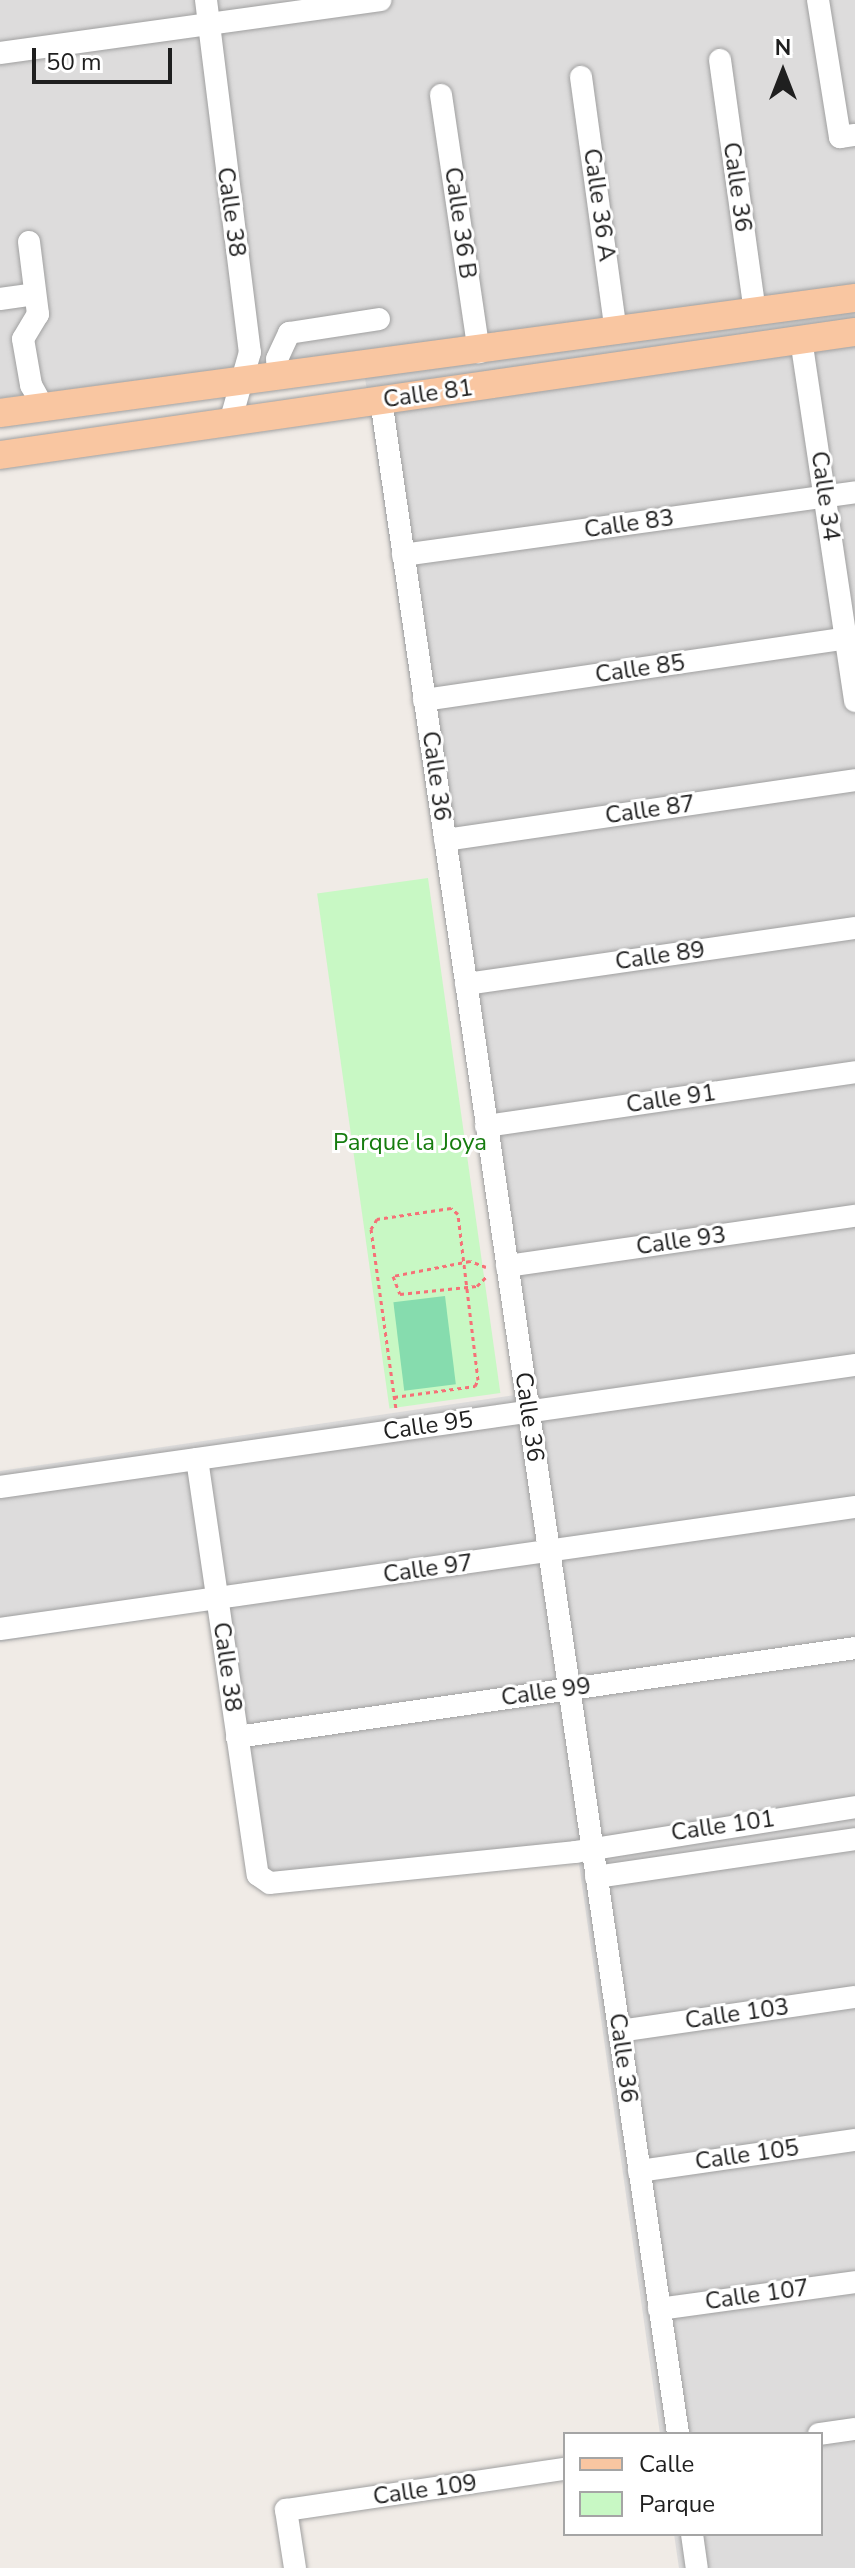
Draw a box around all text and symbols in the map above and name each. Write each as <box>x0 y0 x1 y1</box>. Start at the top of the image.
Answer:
scale bar <box>36 32 176 82</box>
north arrow <box>743 32 823 112</box>
text: N <box>775 33 791 63</box>
text: 50 m <box>46 46 102 78</box>
street label: Calle 36 <box>716 140 758 234</box>
street label: Calle 36 A <box>577 147 621 263</box>
street label: Calle 38 <box>210 165 252 259</box>
street label: Calle 36 B <box>438 165 482 281</box>
street label: Calle 81 <box>381 373 475 415</box>
street label: Calle 34 <box>804 449 846 543</box>
street label: Calle 83 <box>582 503 676 545</box>
street label: Calle 85 <box>593 648 687 690</box>
street label: Calle 36 <box>415 729 457 823</box>
street label: Calle 87 <box>603 789 697 831</box>
street label: Calle 89 <box>613 935 707 977</box>
street label: Calle 91 <box>624 1078 718 1120</box>
park label: Parque la Joya <box>333 1129 487 1157</box>
street label: Calle 93 <box>634 1220 728 1262</box>
street label: Calle 36 <box>508 1370 550 1464</box>
street label: Calle 95 <box>381 1405 475 1447</box>
street label: Calle 97 <box>381 1548 475 1590</box>
street label: Calle 38 <box>206 1620 248 1714</box>
street label: Calle 99 <box>499 1671 593 1713</box>
street label: Calle 101 <box>669 1804 777 1848</box>
street label: Calle 103 <box>683 1992 791 2036</box>
street label: Calle 36 <box>602 2011 644 2105</box>
street label: Calle 105 <box>693 2133 801 2177</box>
street label: Calle 107 <box>703 2273 811 2317</box>
legend <box>563 2432 823 2536</box>
text: Calle <box>639 2448 694 2480</box>
street label: Calle 109 <box>371 2468 479 2512</box>
text: Parque <box>639 2488 715 2520</box>

